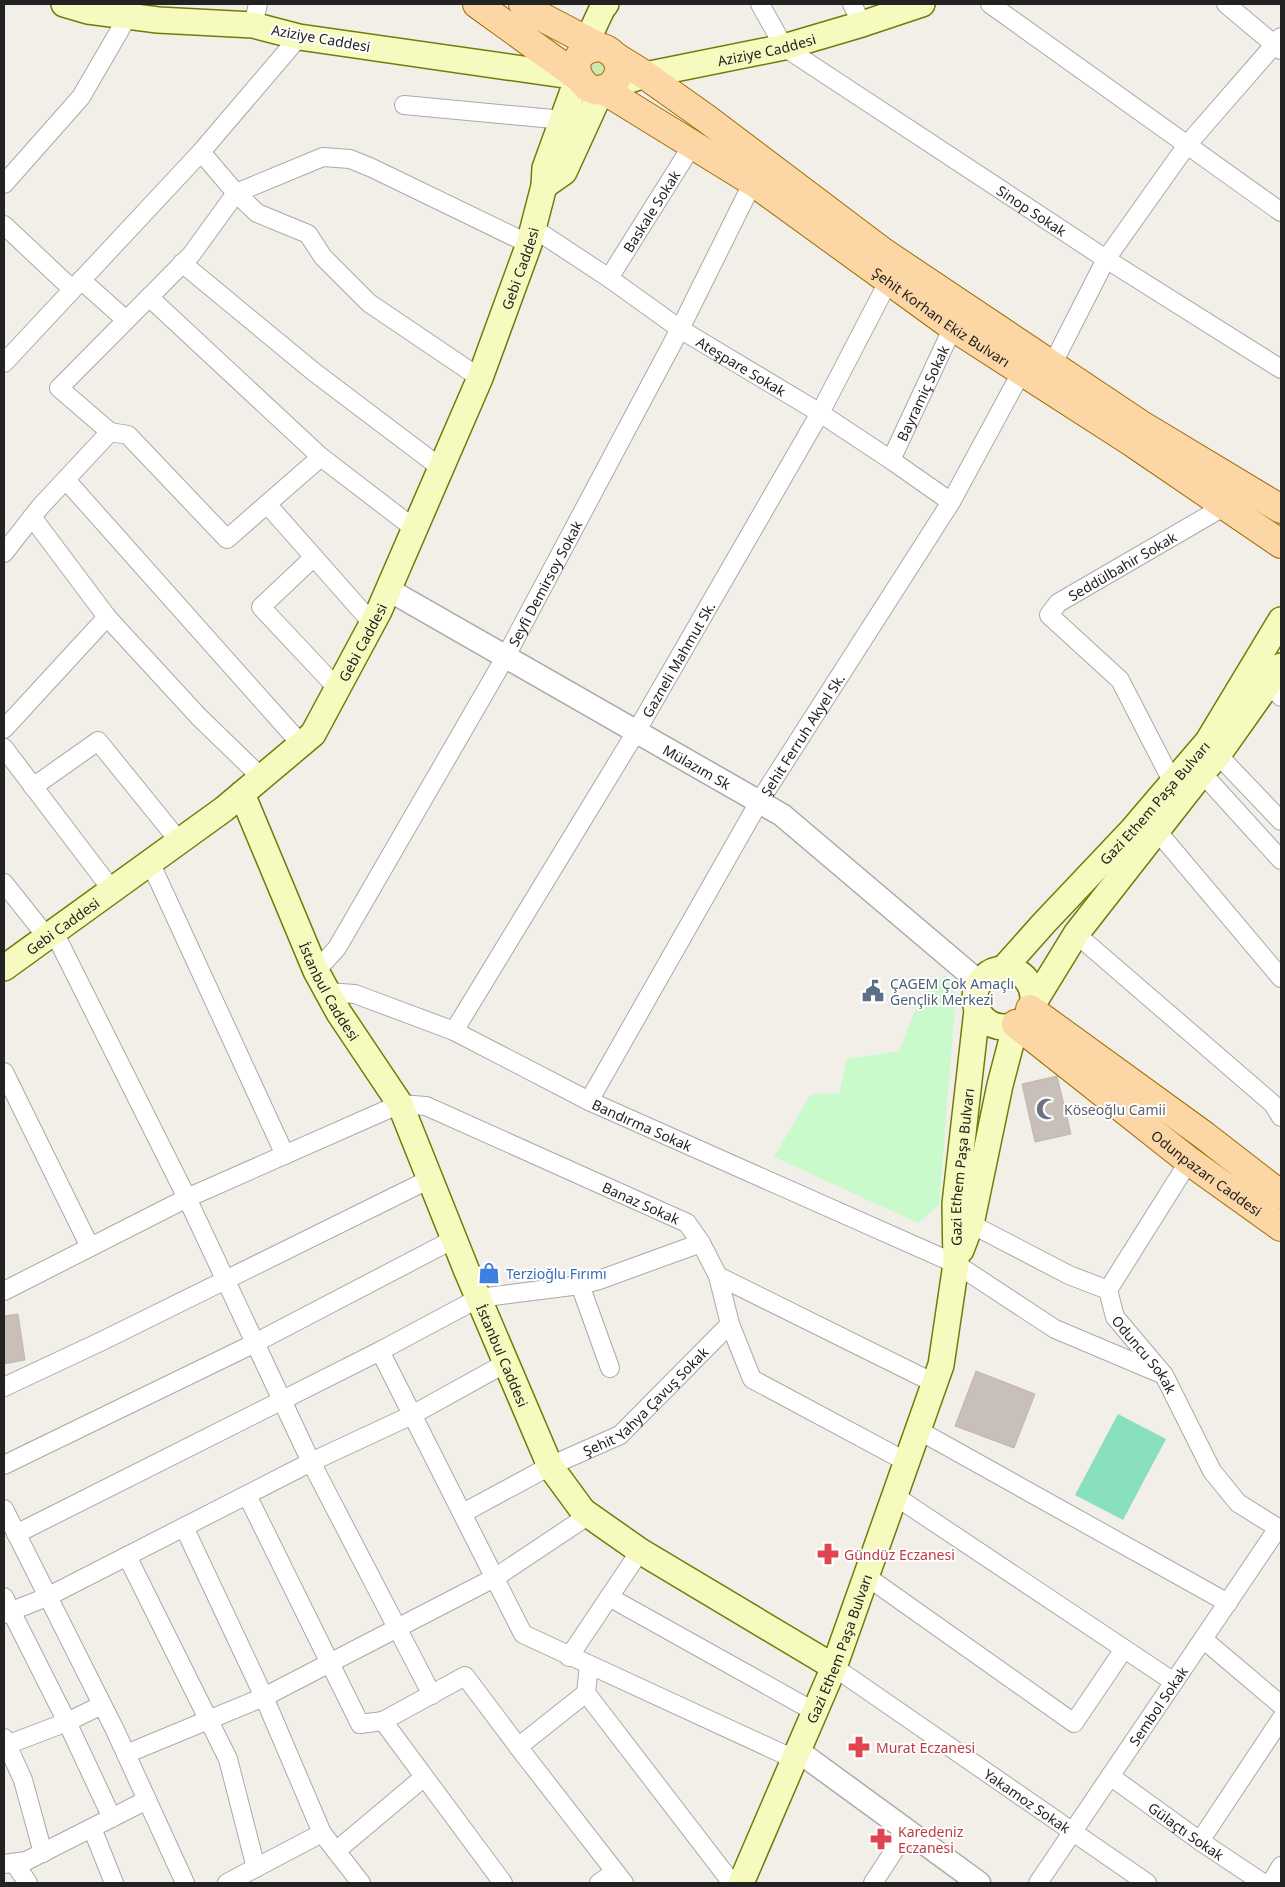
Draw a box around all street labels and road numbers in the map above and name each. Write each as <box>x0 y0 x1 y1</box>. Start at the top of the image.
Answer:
street label: Aziziye Caddesi <box>270 20 372 56</box>
street label: Aziziye Caddesi <box>716 29 818 70</box>
street label: Baskale Sokak <box>618 166 684 256</box>
street label: Sinop Sokak <box>993 180 1071 240</box>
street label: Gebi Caddesi <box>496 225 542 312</box>
street label: Şehit Korhan Ekiz Bulvarı <box>869 262 1014 371</box>
street label: Ateşpare Sokak <box>693 332 790 400</box>
street label: Bayramiç Sokak <box>892 342 953 444</box>
street label: Seyfi Demirsoy Sokak <box>503 517 586 649</box>
street label: Seddülbahir Sokak <box>1064 527 1180 605</box>
street label: Gazneli Mahmut Sk. <box>637 598 719 721</box>
street label: Gebi Caddesi <box>333 600 391 685</box>
street label: Şehit Ferruh Akyel Sk. <box>756 670 848 799</box>
street label: Gazi Ethem Paşa Bulvarı <box>1095 737 1214 868</box>
street label: Mülazım Sk <box>660 740 735 794</box>
street label: Gebi Caddesi <box>22 893 103 959</box>
street label: İstanbul Caddesi <box>295 939 364 1044</box>
street label: Gazi Ethem Paşa Bulvarı <box>945 1087 978 1246</box>
street label: Bandırma Sokak <box>589 1094 696 1155</box>
street label: Odunpazarı Caddesi <box>1148 1125 1266 1220</box>
street label: Banaz Sokak <box>600 1177 683 1228</box>
street label: İstanbul Caddesi <box>473 1301 533 1410</box>
street label: Oduncu Sokak <box>1108 1311 1181 1397</box>
street label: Şehit Yahya Çavuş Sokak <box>580 1342 712 1460</box>
street label: Gazi Ethem Paşa Bulvarı <box>801 1571 876 1726</box>
street label: Sembol Sokak <box>1124 1662 1192 1749</box>
street label: Yakamoz Sokak <box>980 1764 1075 1837</box>
street label: Gülaçtı Sokak <box>1145 1797 1228 1864</box>

